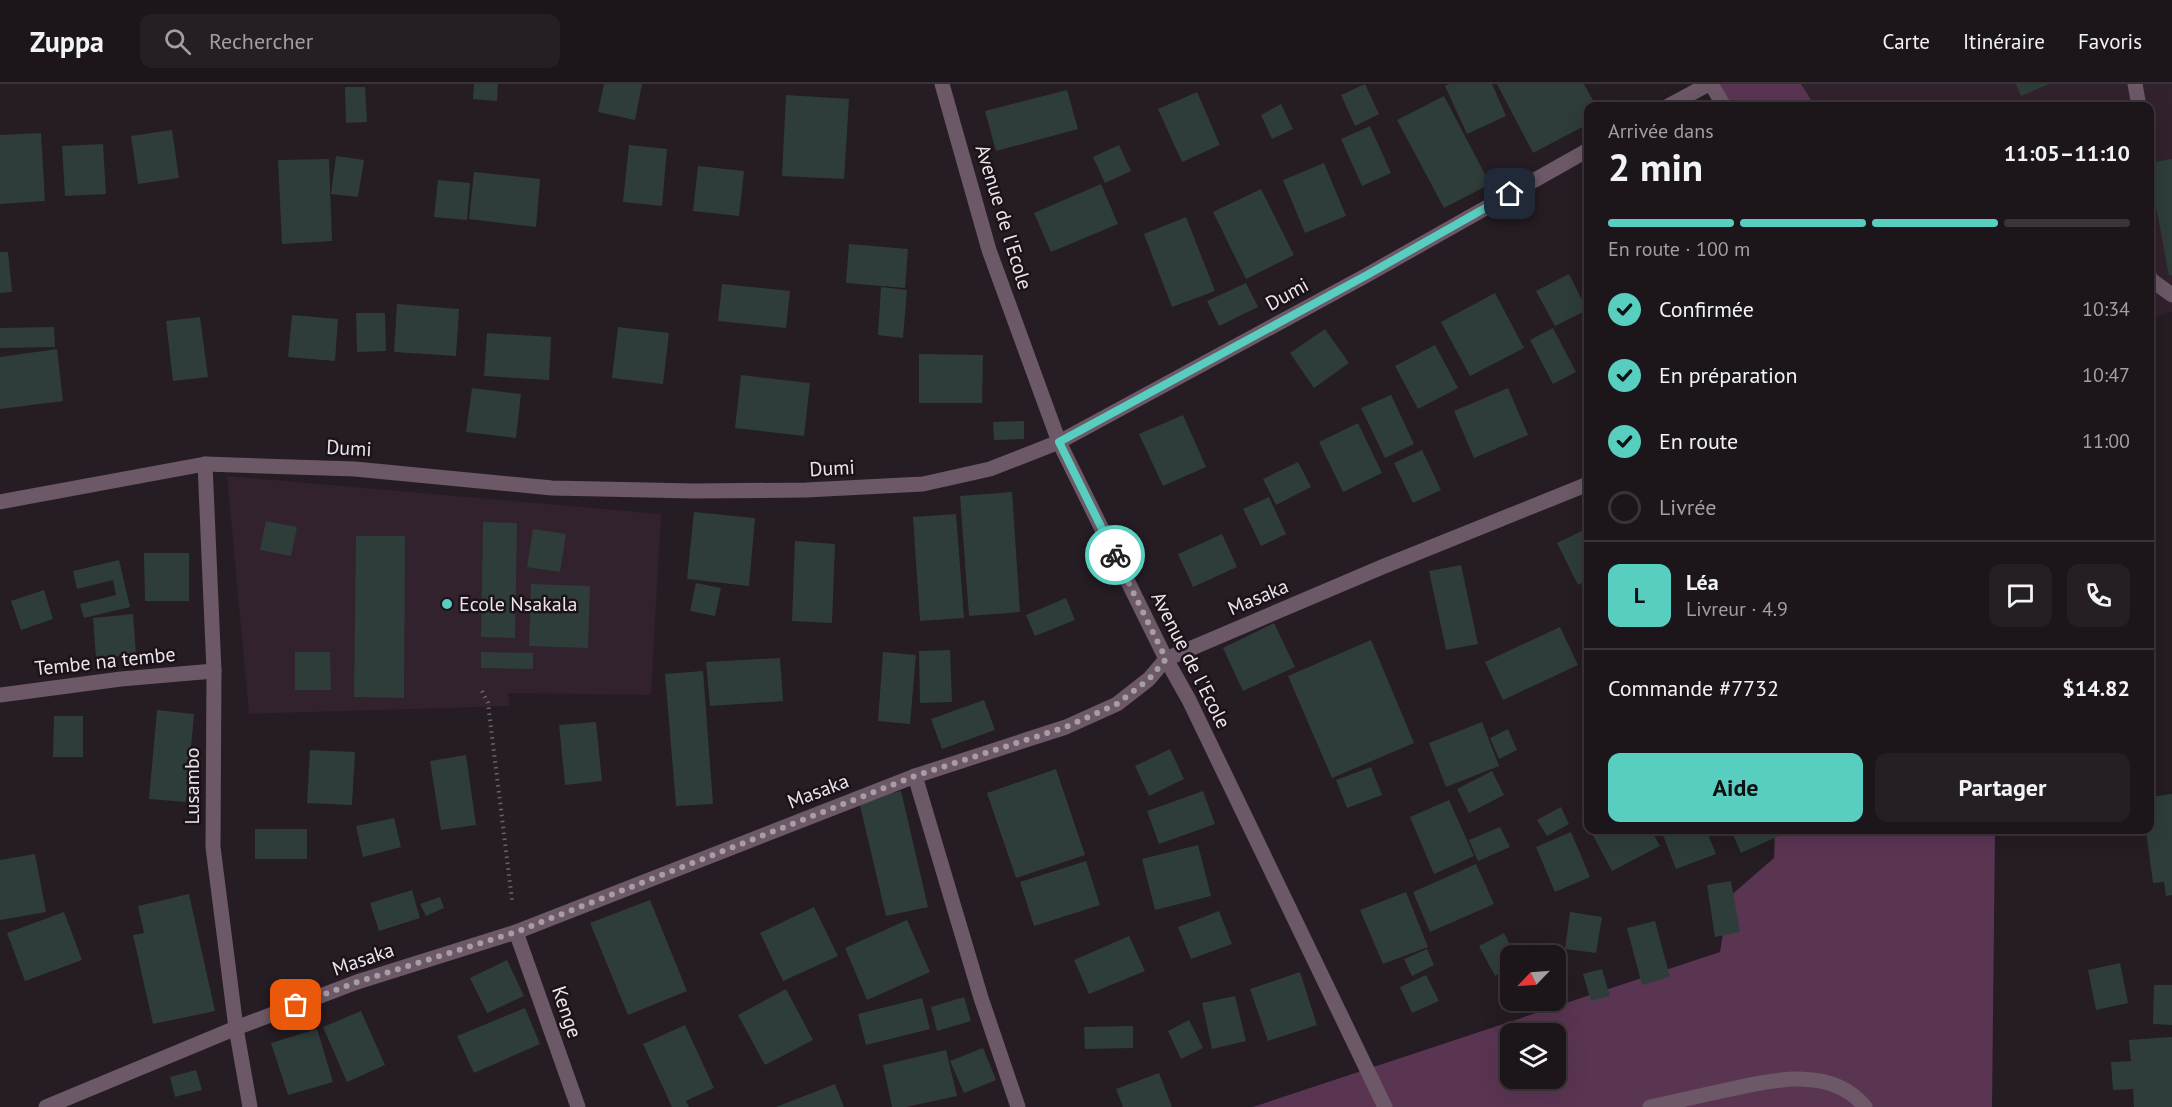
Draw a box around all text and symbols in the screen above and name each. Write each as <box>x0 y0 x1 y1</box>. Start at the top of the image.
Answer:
search box <box>140 14 560 68</box>
text: Zuppa <box>30 23 104 60</box>
icon: search <box>161 25 194 58</box>
text: Rechercher <box>209 27 313 55</box>
text: Carte <box>1883 28 1930 55</box>
text: Itinéraire <box>1963 28 2045 55</box>
text: Favoris <box>2078 28 2142 55</box>
text: Arrivée dans <box>1608 118 1714 144</box>
text: 11:05–11:10 <box>2004 139 2130 167</box>
street label: Avenue de l'Ecole <box>970 141 1038 293</box>
text: 2 min <box>1608 141 1703 192</box>
pin <box>1484 168 1535 219</box>
icon: home <box>1493 177 1526 210</box>
text: En route · 100 m <box>1608 236 1750 262</box>
street label: Dumi <box>1261 272 1313 316</box>
icon: check <box>1608 293 1641 326</box>
text: Confirmée <box>1659 295 1754 323</box>
text: 10:34 <box>2082 296 2130 322</box>
icon: check <box>1608 359 1641 392</box>
text: En préparation <box>1659 361 1798 389</box>
text: 10:47 <box>2082 362 2130 388</box>
icon: check <box>1608 425 1641 458</box>
text: En route <box>1659 427 1738 455</box>
text: 11:00 <box>2082 428 2130 454</box>
street label: Dumi <box>326 434 372 462</box>
street label: Dumi <box>809 454 855 482</box>
text: Livrée <box>1659 493 1716 521</box>
courier <box>1085 525 1145 585</box>
icon: bike <box>1099 539 1132 572</box>
button: chat <box>1989 564 2052 627</box>
button: phone <box>2067 564 2130 627</box>
text: Léa <box>1686 568 1719 596</box>
street label: Masaka <box>1224 573 1292 621</box>
text: L <box>1634 581 1645 609</box>
street label: Avenue de l'Ecole <box>1145 587 1237 733</box>
place label: Ecole Nsakala <box>459 591 577 617</box>
text: Livreur · 4.9 <box>1686 596 1788 622</box>
marker: Ecole Nsakala <box>440 597 454 611</box>
street label: Tembe na tembe <box>33 641 177 681</box>
text: Commande #7732 <box>1608 674 1779 702</box>
text: $14.82 <box>2062 674 2130 702</box>
street label: Lusambo <box>179 748 205 824</box>
button: Aide <box>1608 753 1863 822</box>
button: Partager <box>1875 753 2130 822</box>
street label: Masaka <box>784 767 852 815</box>
street label: Masaka <box>329 936 397 982</box>
north arrow <box>1500 945 1566 1011</box>
map controls <box>1500 945 1566 1089</box>
pin <box>270 979 321 1030</box>
street label: Kenge <box>546 983 588 1041</box>
icon: bag <box>279 988 312 1021</box>
button: layers <box>1500 1023 1566 1089</box>

